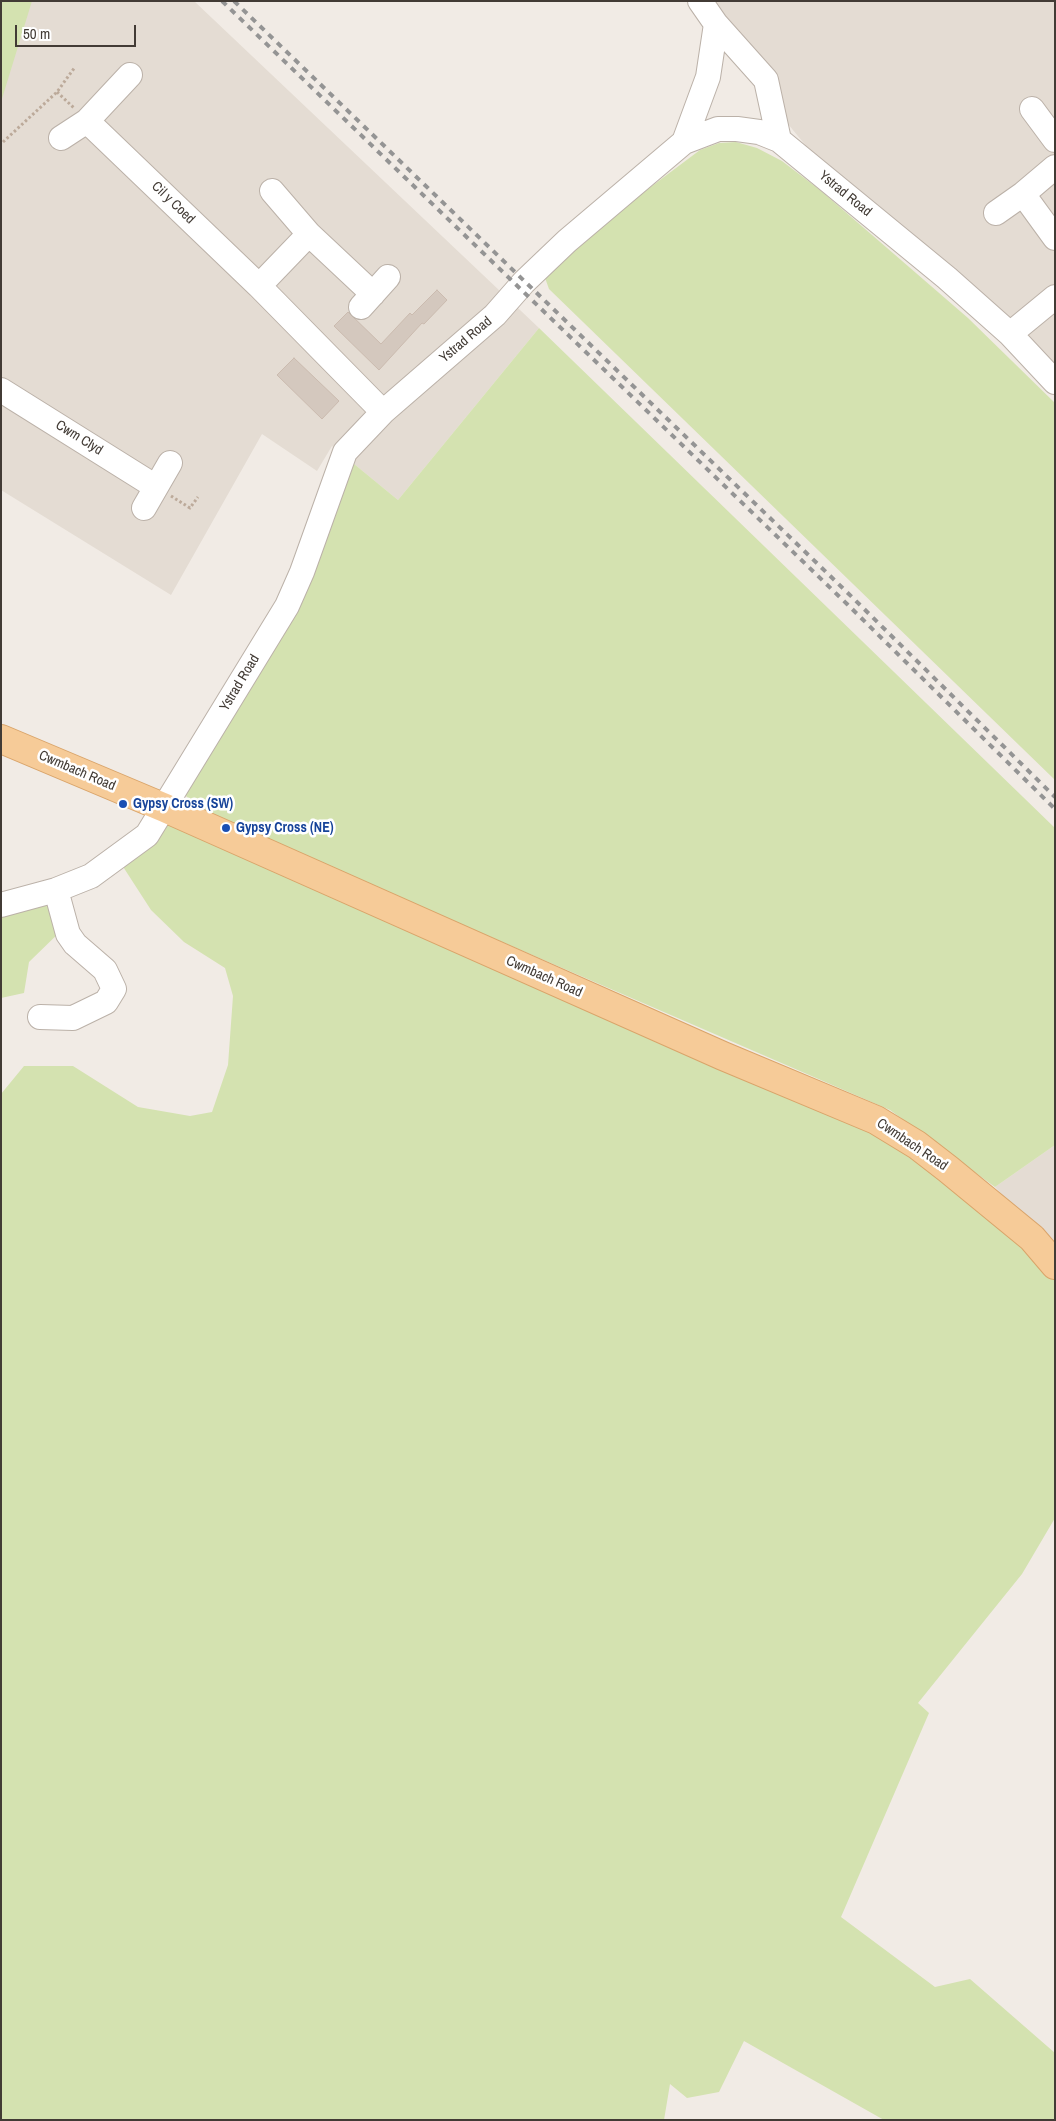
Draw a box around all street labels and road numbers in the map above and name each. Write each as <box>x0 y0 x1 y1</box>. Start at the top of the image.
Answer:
street label: Ystrad Road <box>815 168 875 220</box>
street label: Cil y Coed <box>148 178 198 228</box>
street label: Ystrad Road <box>436 313 496 367</box>
street label: Cwm Clyd <box>52 417 106 459</box>
street label: Ystrad Road <box>217 652 263 714</box>
street label: Cwmbach Road <box>36 747 118 795</box>
street label: Cwmbach Road <box>503 953 585 1001</box>
street label: Cwmbach Road <box>873 1115 951 1175</box>

